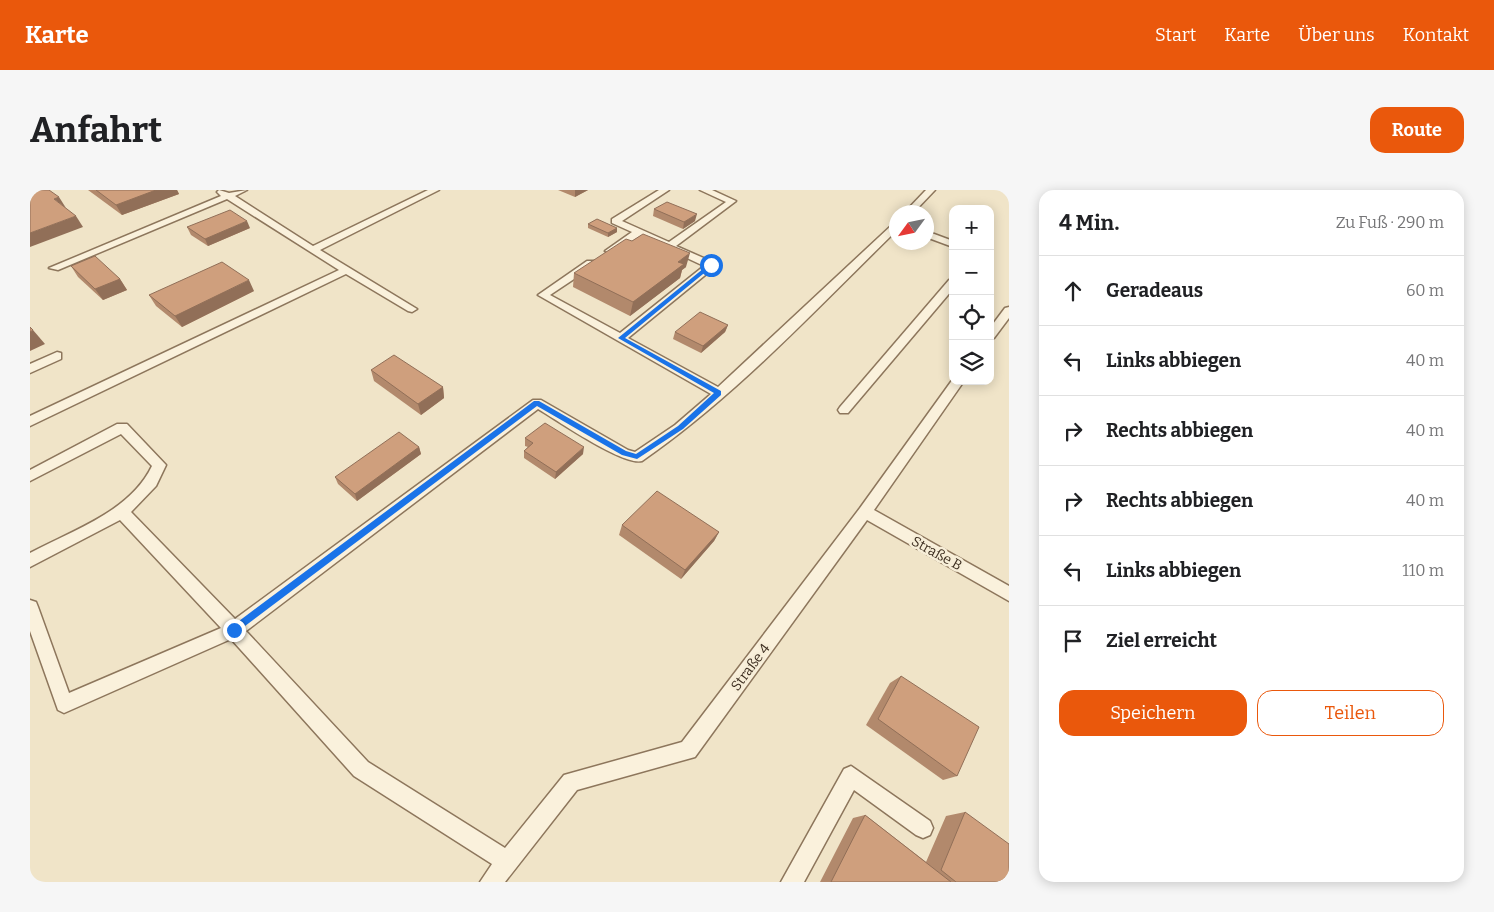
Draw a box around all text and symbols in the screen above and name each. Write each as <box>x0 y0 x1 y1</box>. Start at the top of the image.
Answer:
text: Karte <box>25 21 89 49</box>
text: Start <box>1155 24 1196 46</box>
text: Karte <box>1224 24 1270 46</box>
text: Über uns <box>1298 24 1375 46</box>
text: Kontakt <box>1403 24 1469 46</box>
button: Route <box>1370 107 1464 153</box>
text: Anfahrt <box>30 109 162 151</box>
north arrow <box>889 205 934 250</box>
map controls <box>949 205 994 385</box>
button: + <box>949 205 994 250</box>
text: 4 Min. <box>1059 210 1119 236</box>
text: Zu Fuß · 290 m <box>1336 213 1444 232</box>
button: − <box>949 250 994 295</box>
route start <box>700 254 723 277</box>
icon: ahead <box>1059 277 1087 305</box>
text: Geradeaus <box>1106 279 1203 302</box>
text: 60 m <box>1406 281 1444 300</box>
button: locate <box>949 295 994 340</box>
button: layers <box>949 340 994 385</box>
icon: left <box>1059 347 1087 375</box>
text: Links abbiegen <box>1106 349 1241 372</box>
text: 40 m <box>1406 351 1444 370</box>
icon: right <box>1059 417 1087 445</box>
text: Rechts abbiegen <box>1106 419 1253 442</box>
text: 40 m <box>1406 421 1444 440</box>
icon: right <box>1059 487 1087 515</box>
text: Rechts abbiegen <box>1106 489 1253 512</box>
text: 40 m <box>1406 491 1444 510</box>
street label: Straße B <box>909 533 965 574</box>
icon: left <box>1059 557 1087 585</box>
text: Links abbiegen <box>1106 559 1241 582</box>
text: 110 m <box>1402 561 1444 580</box>
route end <box>223 619 246 642</box>
icon: arrive <box>1059 627 1087 655</box>
text: Ziel erreicht <box>1106 629 1217 652</box>
street label: Straße 4 <box>727 641 774 694</box>
button: Speichern <box>1059 690 1247 736</box>
button: Teilen <box>1257 690 1444 736</box>

